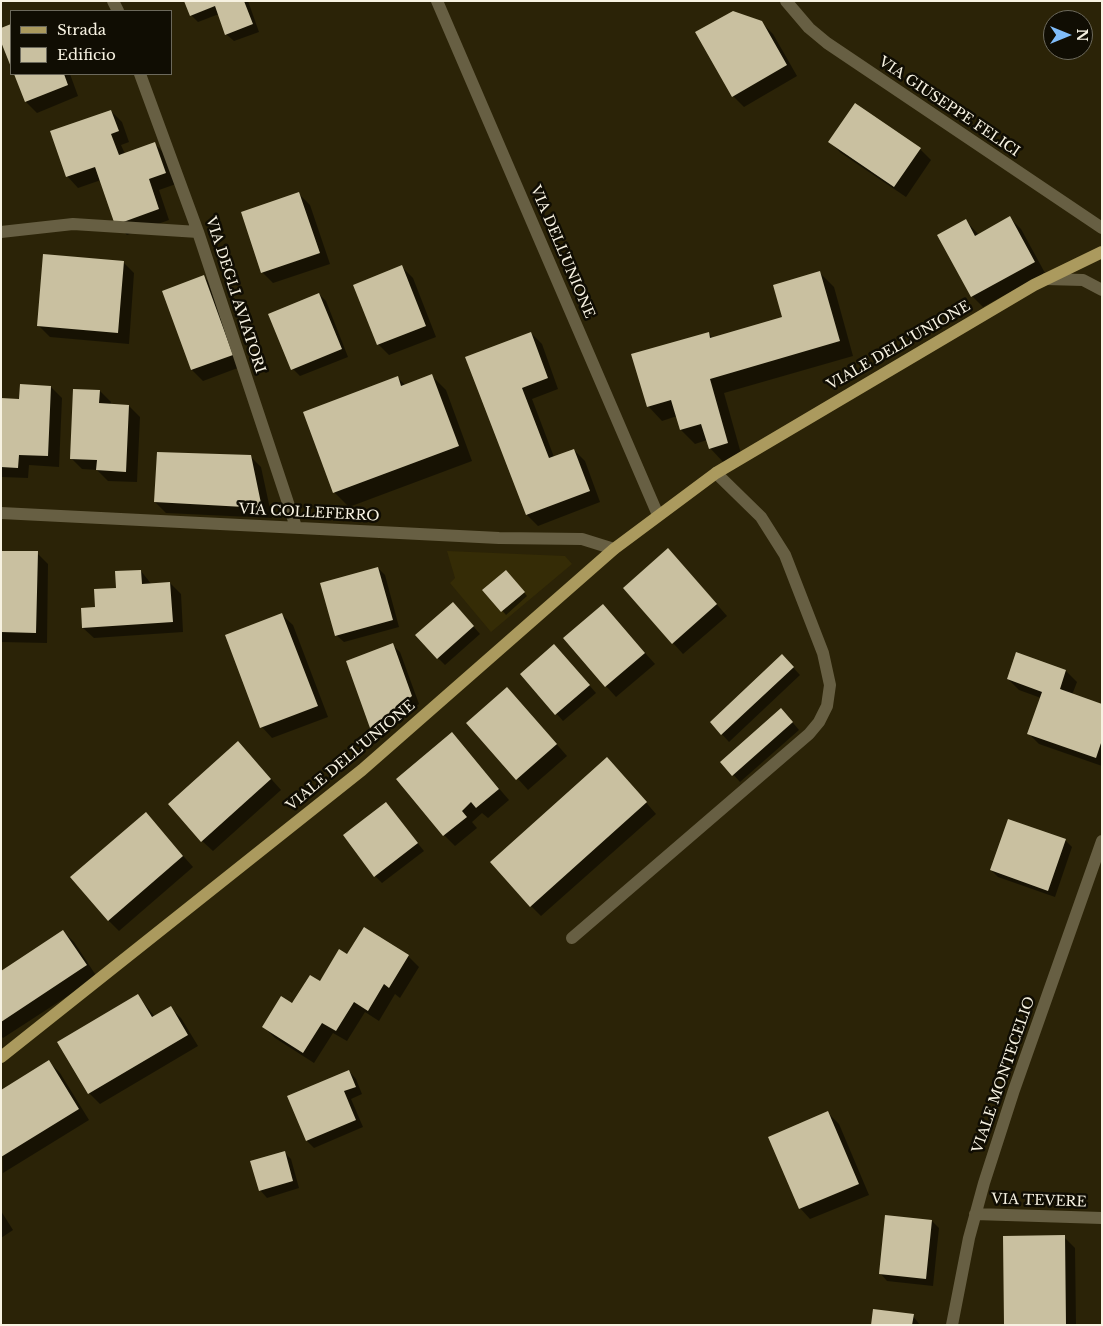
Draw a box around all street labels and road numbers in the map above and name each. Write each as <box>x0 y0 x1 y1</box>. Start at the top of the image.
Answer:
street label: VIA GIUSEPPE FELICI <box>875 53 1023 161</box>
street label: VIA DELL'UNIONE <box>526 183 598 321</box>
street label: VIA DEGLI AVIATORI <box>202 215 268 375</box>
street label: VIALE DELL'UNIONE <box>824 298 974 394</box>
street label: VIA COLLEFERRO <box>238 501 380 525</box>
street label: VIALE DELL'UNIONE <box>283 697 419 815</box>
street label: VIALE MONTECELIO <box>969 994 1039 1156</box>
street label: VIA TEVERE <box>991 1191 1087 1211</box>

